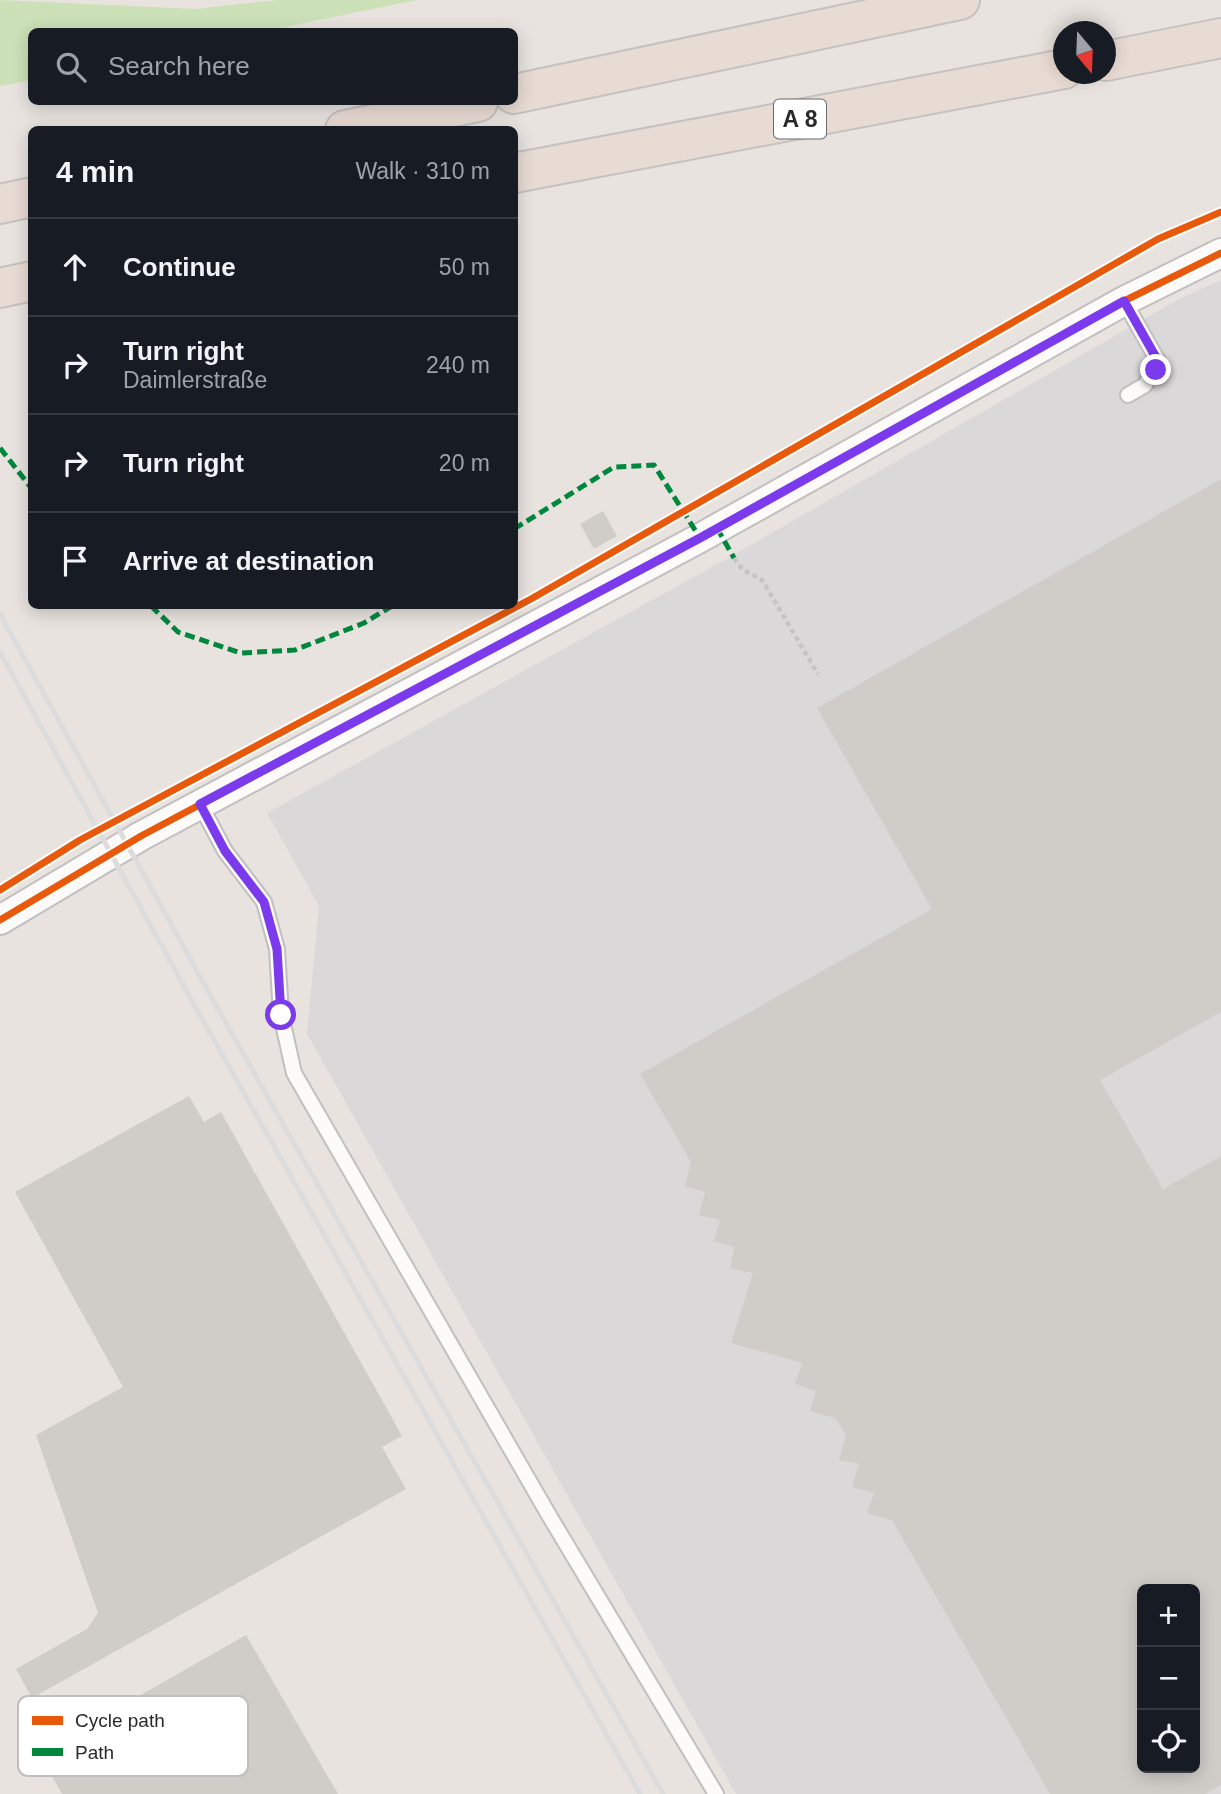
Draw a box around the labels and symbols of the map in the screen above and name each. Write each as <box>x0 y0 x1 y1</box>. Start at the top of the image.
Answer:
north arrow <box>1053 21 1116 84</box>
road number: A 8 <box>774 100 826 138</box>
route end <box>1140 354 1171 385</box>
route start <box>265 999 296 1030</box>
legend <box>18 1696 248 1776</box>
text: Cycle path <box>75 1710 165 1731</box>
text: Path <box>75 1742 114 1763</box>

